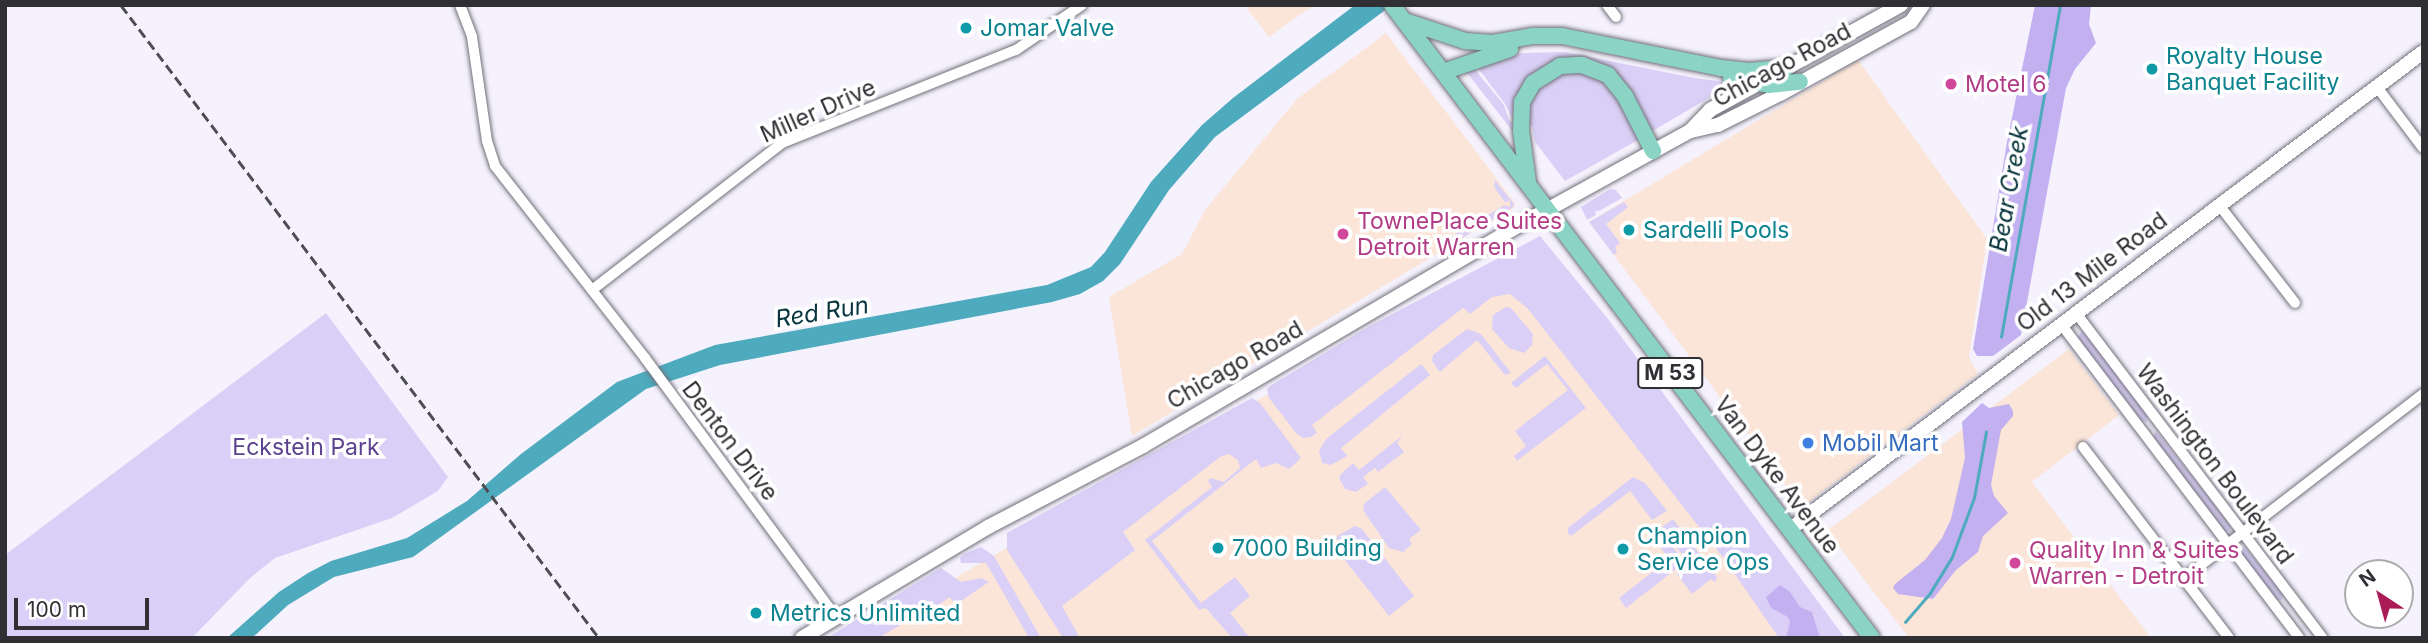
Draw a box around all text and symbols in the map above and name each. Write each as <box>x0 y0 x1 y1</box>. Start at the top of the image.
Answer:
place label: Jomar Valve <box>980 14 1114 42</box>
street label: Chicago Road <box>1708 17 1856 113</box>
marker: Jomar Valve <box>958 20 974 36</box>
place label: Royalty House Banquet Facility <box>2166 42 2339 96</box>
marker: Royalty House Banquet Facility <box>2144 61 2160 77</box>
place label: Motel 6 <box>1965 70 2047 98</box>
street label: Miller Drive <box>756 73 880 149</box>
marker: Motel 6 <box>1943 76 1959 92</box>
water label: Bear Creek <box>1984 124 2034 254</box>
place label: TownePlace Suites Detroit Warren <box>1357 207 1562 261</box>
street label: Old 13 Mile Road <box>2011 207 2173 337</box>
place label: Sardelli Pools <box>1643 216 1789 244</box>
marker: Sardelli Pools <box>1621 222 1637 238</box>
marker: TownePlace Suites Detroit Warren <box>1335 226 1351 242</box>
water label: Red Run <box>773 290 871 334</box>
street label: Chicago Road <box>1162 315 1308 415</box>
road number: M 53 <box>1637 356 1703 390</box>
street label: Washington Boulevard <box>2131 358 2299 570</box>
street label: Denton Drive <box>676 376 784 506</box>
street label: Van Dyke Avenue <box>1709 391 1845 559</box>
place label: Mobil Mart <box>1822 429 1938 457</box>
park label: Eckstein Park <box>232 433 380 461</box>
marker: Mobil Mart <box>1800 435 1816 451</box>
place label: Champion Service Ops <box>1637 522 1770 576</box>
place label: 7000 Building <box>1232 534 1382 562</box>
place label: Quality Inn & Suites Warren - Detroit <box>2029 536 2239 590</box>
marker: 7000 Building <box>1210 540 1226 556</box>
marker: Champion Service Ops <box>1615 541 1631 557</box>
marker: Quality Inn & Suites Warren - Detroit <box>2007 555 2023 571</box>
north arrow <box>2344 559 2414 629</box>
text: N <box>2355 565 2380 592</box>
scale bar <box>18 584 152 628</box>
text: 100 m <box>27 597 86 622</box>
place label: Metrics Unlimited <box>770 599 960 627</box>
marker: Metrics Unlimited <box>748 605 764 621</box>

